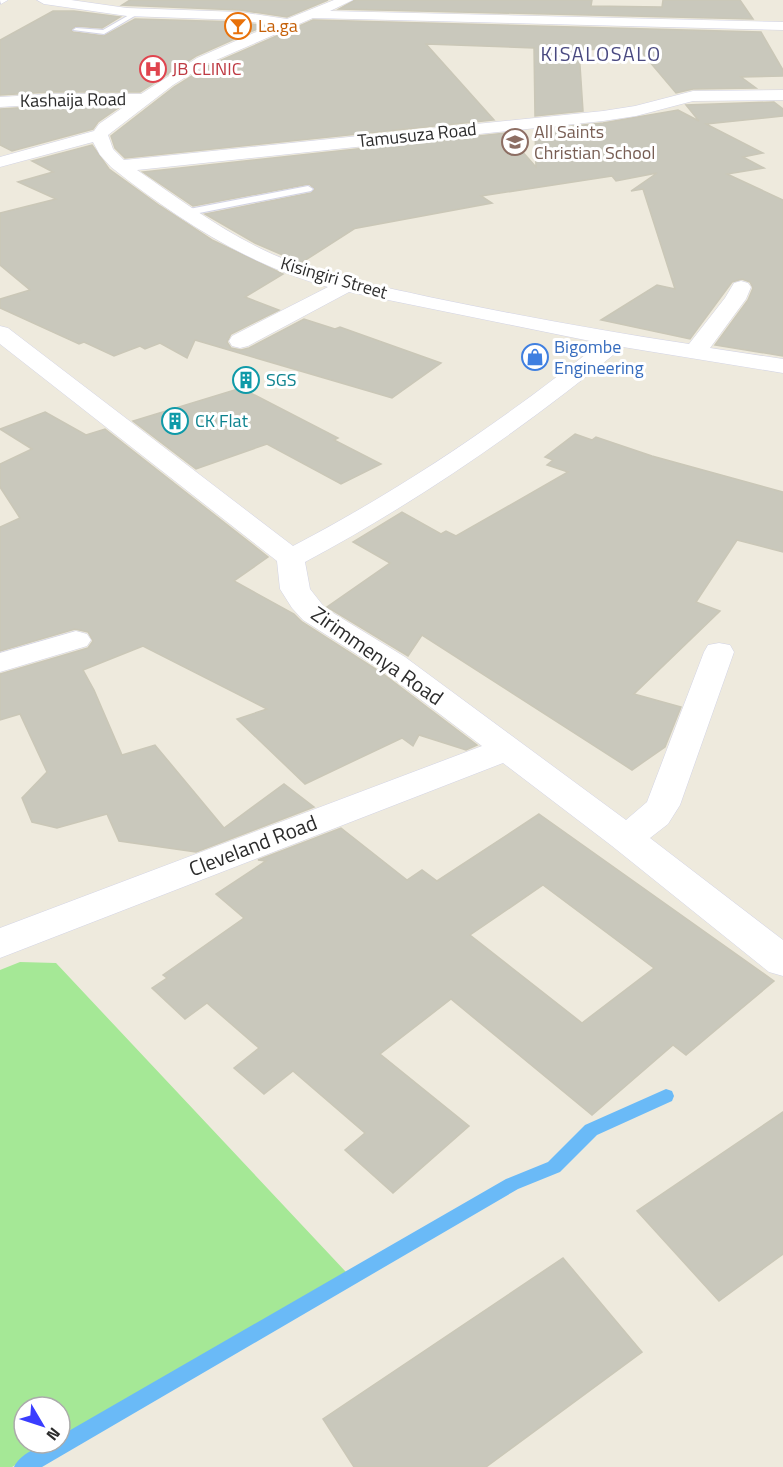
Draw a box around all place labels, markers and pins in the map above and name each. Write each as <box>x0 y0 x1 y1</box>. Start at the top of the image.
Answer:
bar icon: La.ga <box>223 11 253 41</box>
place label: La.ga <box>258 12 298 39</box>
hospital icon: JB CLINIC <box>138 54 168 84</box>
place label: JB CLINIC <box>172 55 242 82</box>
place label: All Saints Christian School <box>534 118 655 166</box>
school or university icon: All Saints Christian School <box>500 127 530 157</box>
place label: Bigombe Engineering <box>554 333 644 381</box>
shop icon: Bigombe Engineering <box>520 342 550 372</box>
building icon: SGS <box>231 365 261 395</box>
place label: SGS <box>266 366 297 393</box>
building icon: CK Flat <box>160 406 190 436</box>
place label: CK Flat <box>195 407 249 434</box>

